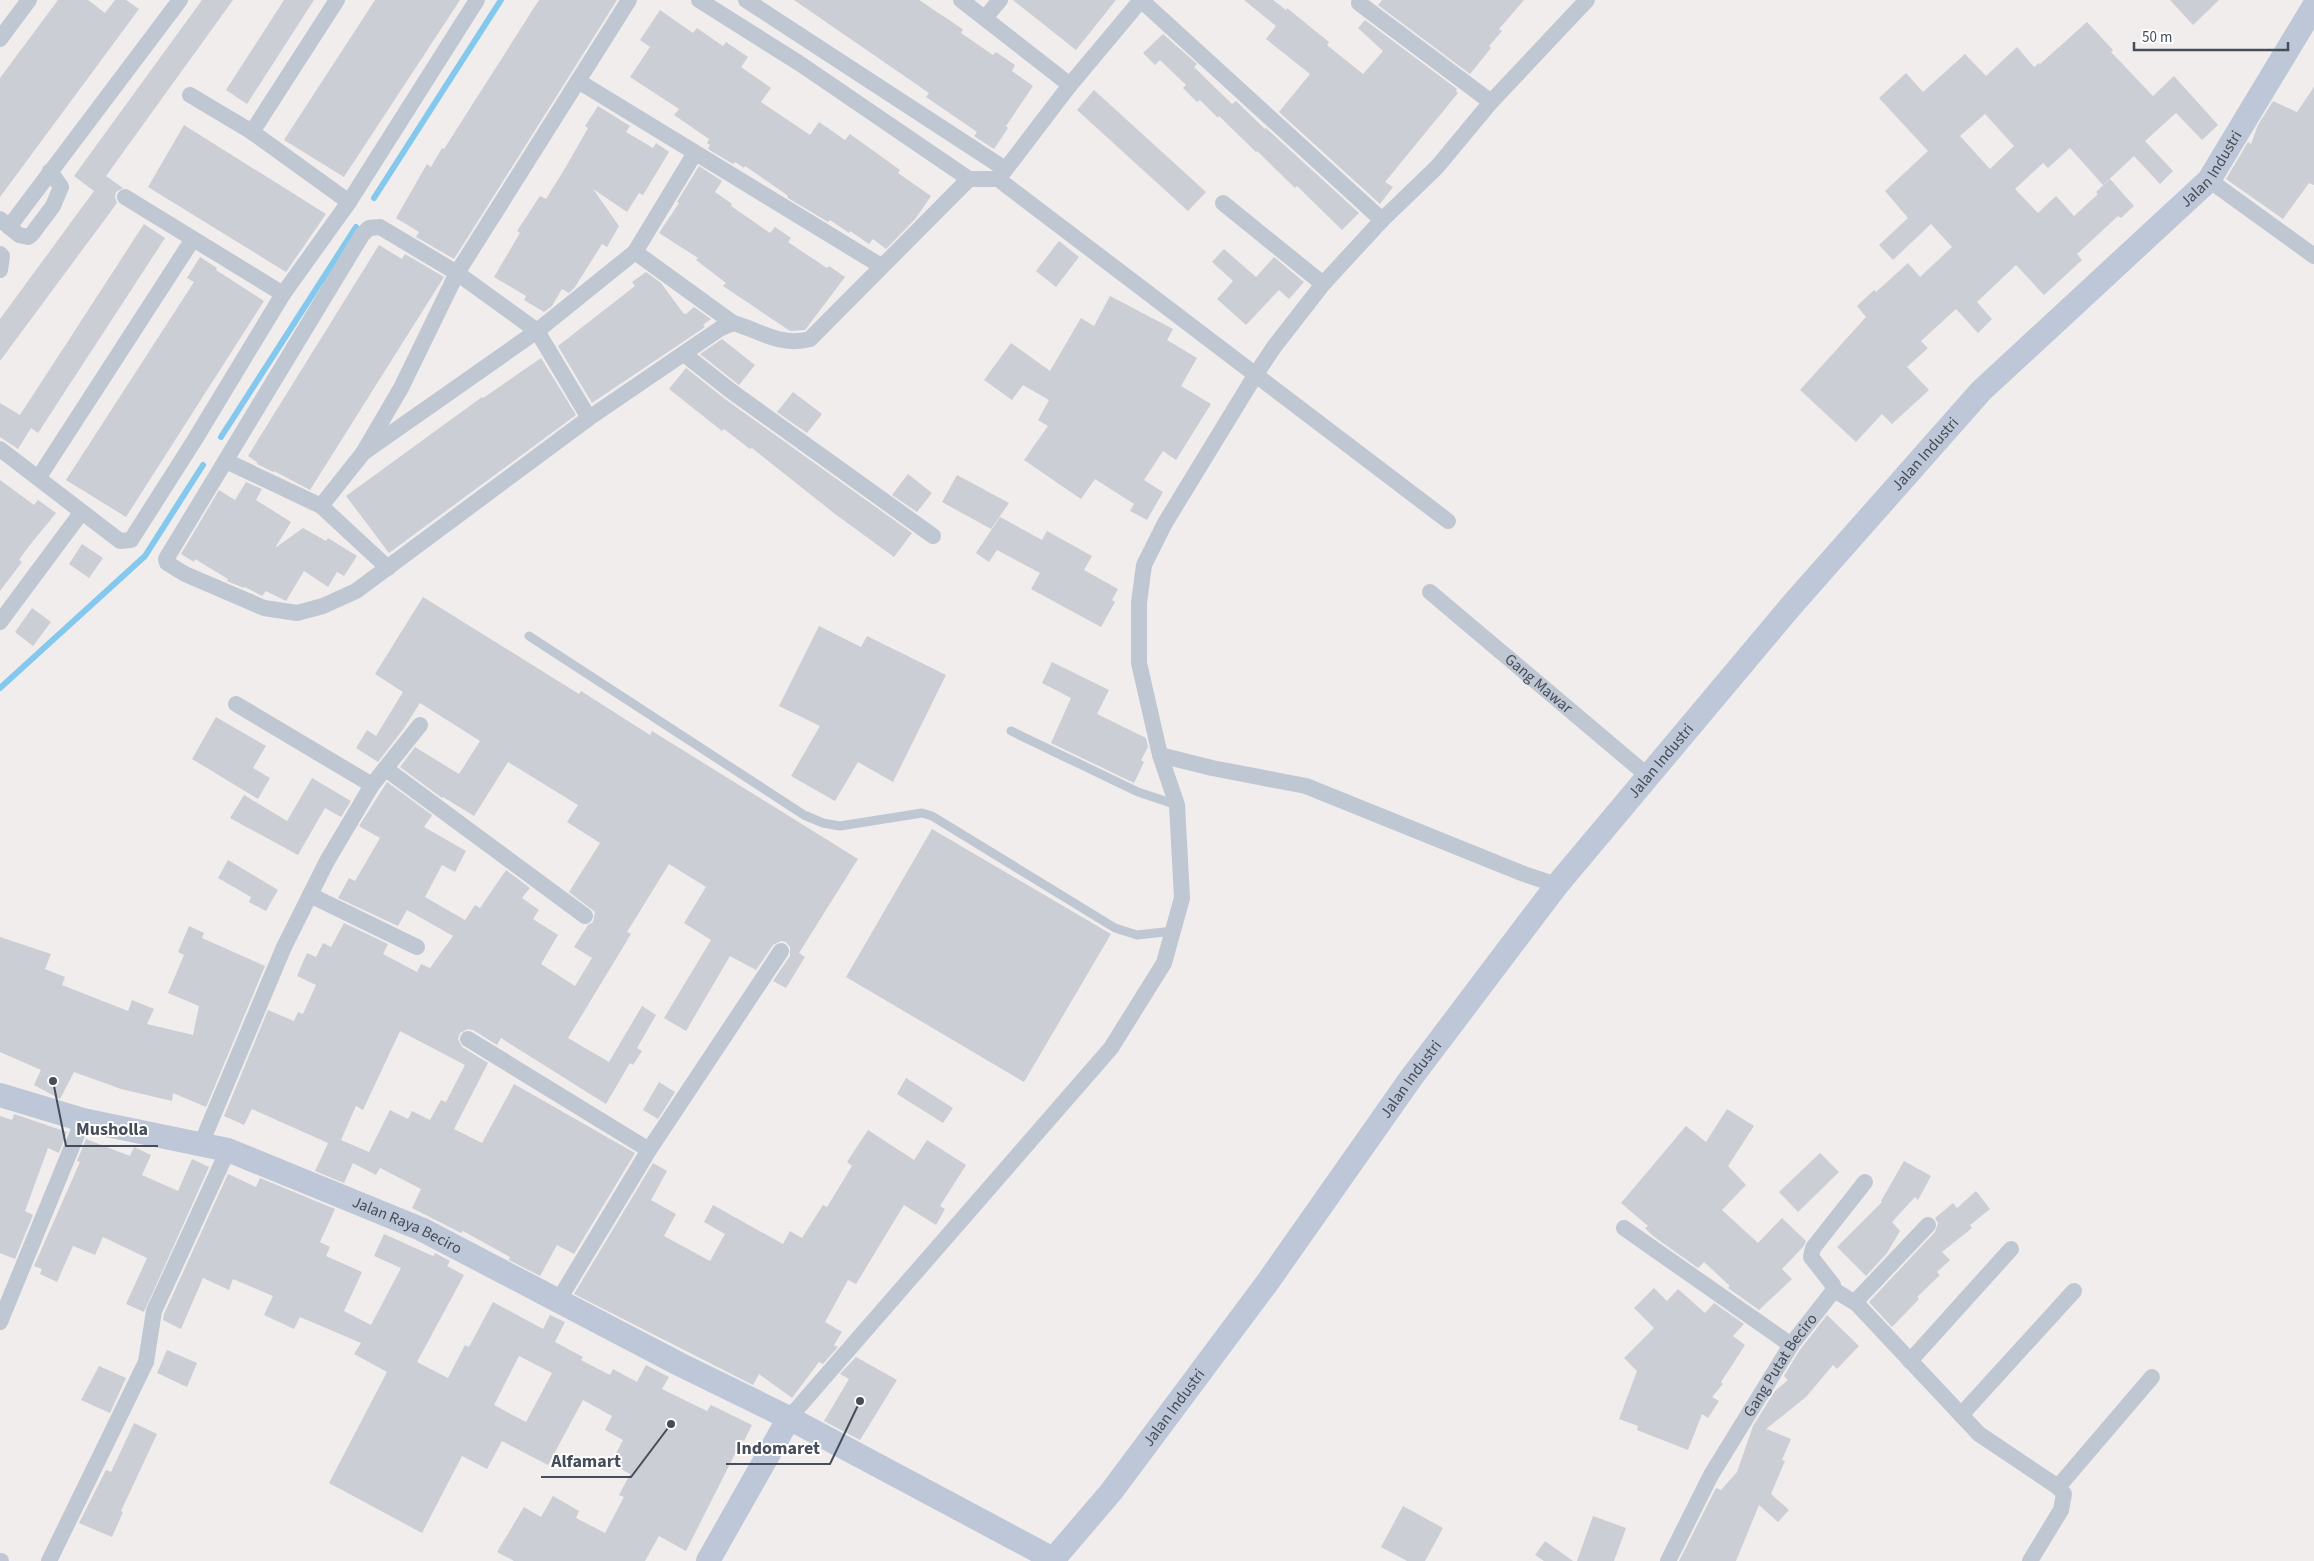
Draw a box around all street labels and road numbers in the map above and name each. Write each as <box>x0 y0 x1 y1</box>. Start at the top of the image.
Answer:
street label: Jalan Industri <box>2175 126 2247 212</box>
street label: Jalan Industri <box>1887 412 1964 496</box>
street label: Gang Mawar <box>1500 649 1578 719</box>
street label: Jalan Industri <box>1623 719 1699 803</box>
street label: Jalan Industri <box>1375 1036 1447 1123</box>
street label: Jalan Raya Beciro <box>349 1191 466 1260</box>
street label: Gang Putat Beciro <box>1738 1309 1823 1421</box>
street label: Jalan Industri <box>1138 1364 1210 1451</box>

